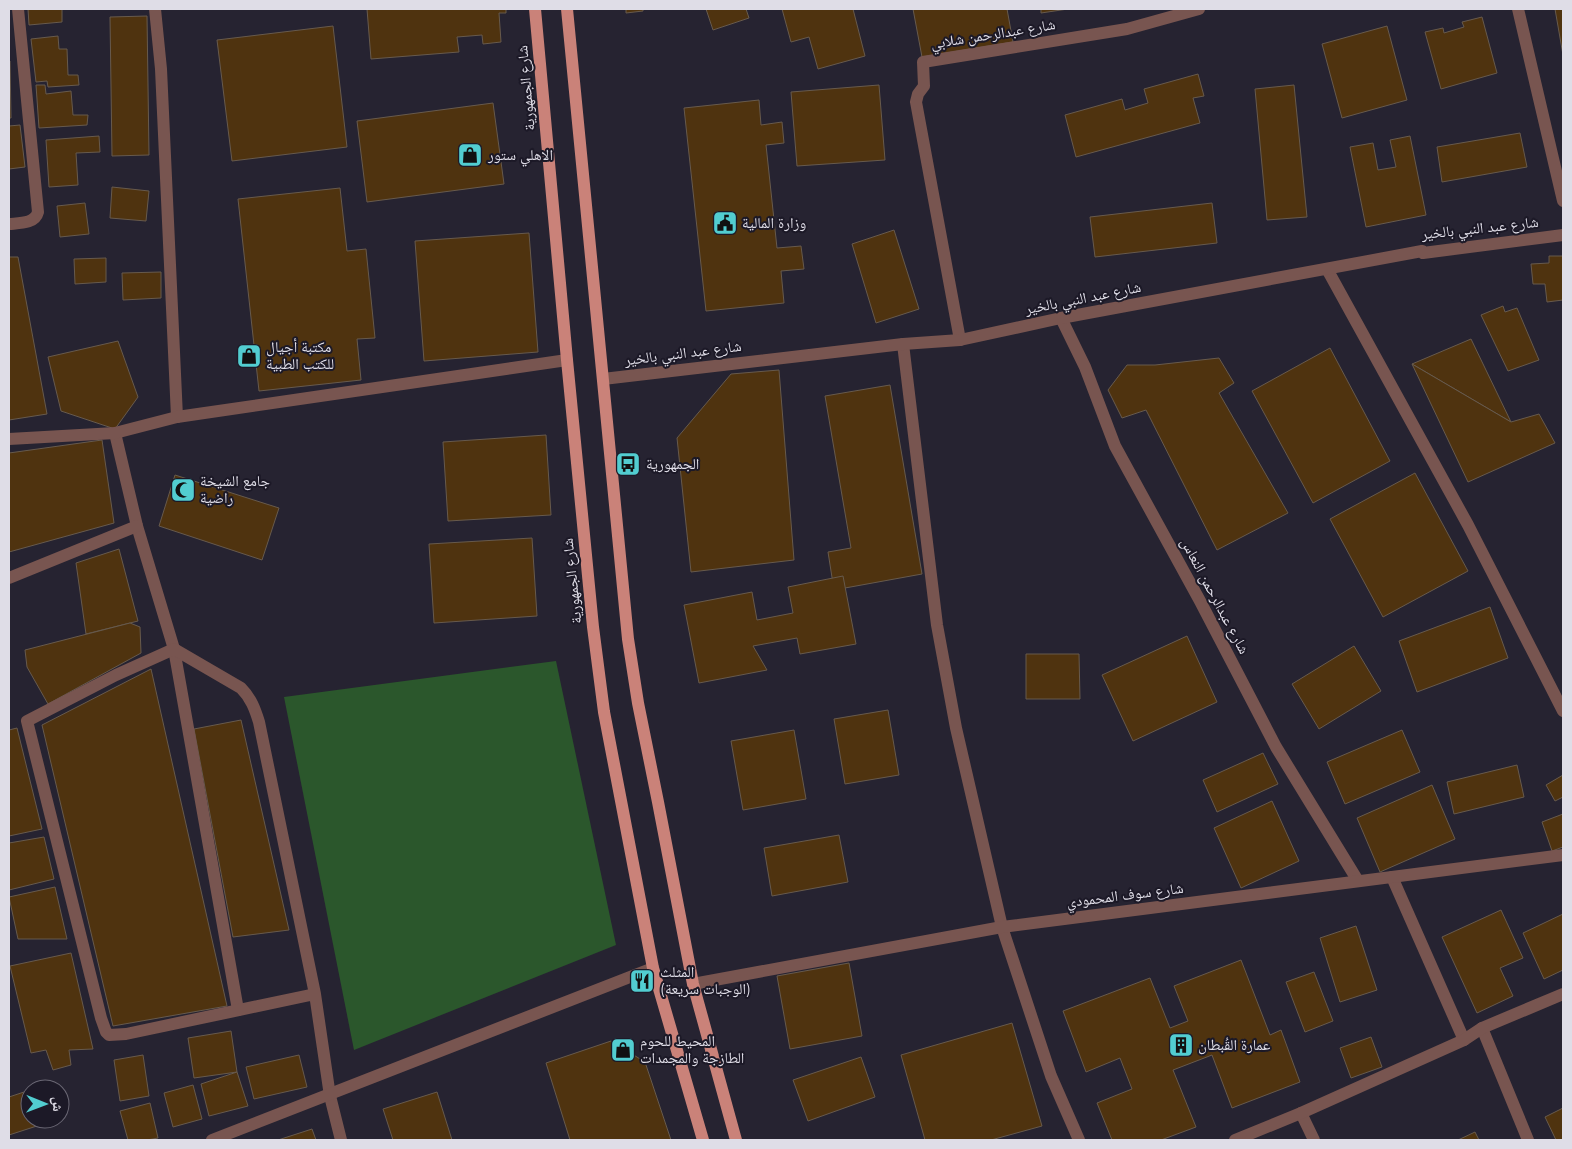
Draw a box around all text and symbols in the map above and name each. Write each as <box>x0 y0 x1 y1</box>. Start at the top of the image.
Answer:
street label: شارع عبدالرحمن شلابي <box>929 14 1057 56</box>
street label: شارع الجمهورية <box>512 44 540 132</box>
shop icon: الاهلي ستور <box>457 142 483 168</box>
place label: الاهلي ستور <box>487 145 553 167</box>
public building icon: وزارة المالية <box>712 210 738 236</box>
street label: شارع عبد النبي بالخير <box>1419 212 1540 246</box>
place label: وزارة المالية <box>742 213 806 232</box>
street label: شارع عبد النبي بالخير <box>1022 277 1143 321</box>
street label: شارع عبد النبي بالخير <box>622 336 743 372</box>
place label: مكتبة أجيال للكتب الطبية <box>266 337 334 373</box>
shop icon: مكتبة أجيال للكتب الطبية <box>236 343 262 369</box>
bus stop icon: الجمهورية <box>615 451 641 477</box>
place label: الجمهورية <box>646 454 699 473</box>
place label: جامع الشيخة راضية <box>200 471 271 507</box>
mosque icon: جامع الشيخة راضية <box>170 477 196 503</box>
street label: شارع عبدالرحمن النعاس <box>1176 534 1254 658</box>
street label: شارع الجمهورية <box>558 537 586 625</box>
street label: شارع سوف المحمودي <box>1065 878 1185 914</box>
place label: المثلث (الوجبات سريعة) <box>660 962 751 998</box>
restaurant icon: المثلث (الوجبات سريعة) <box>629 968 655 994</box>
place label: المحيط للحوم الطازجة والمجمدات <box>640 1031 744 1067</box>
building icon: عمارة القُبطان <box>1168 1032 1194 1058</box>
place label: عمارة القُبطان <box>1198 1035 1271 1055</box>
shop icon: المحيط للحوم الطازجة والمجمدات <box>610 1037 636 1063</box>
north arrow <box>20 1079 70 1129</box>
text: ش <box>49 1097 67 1112</box>

